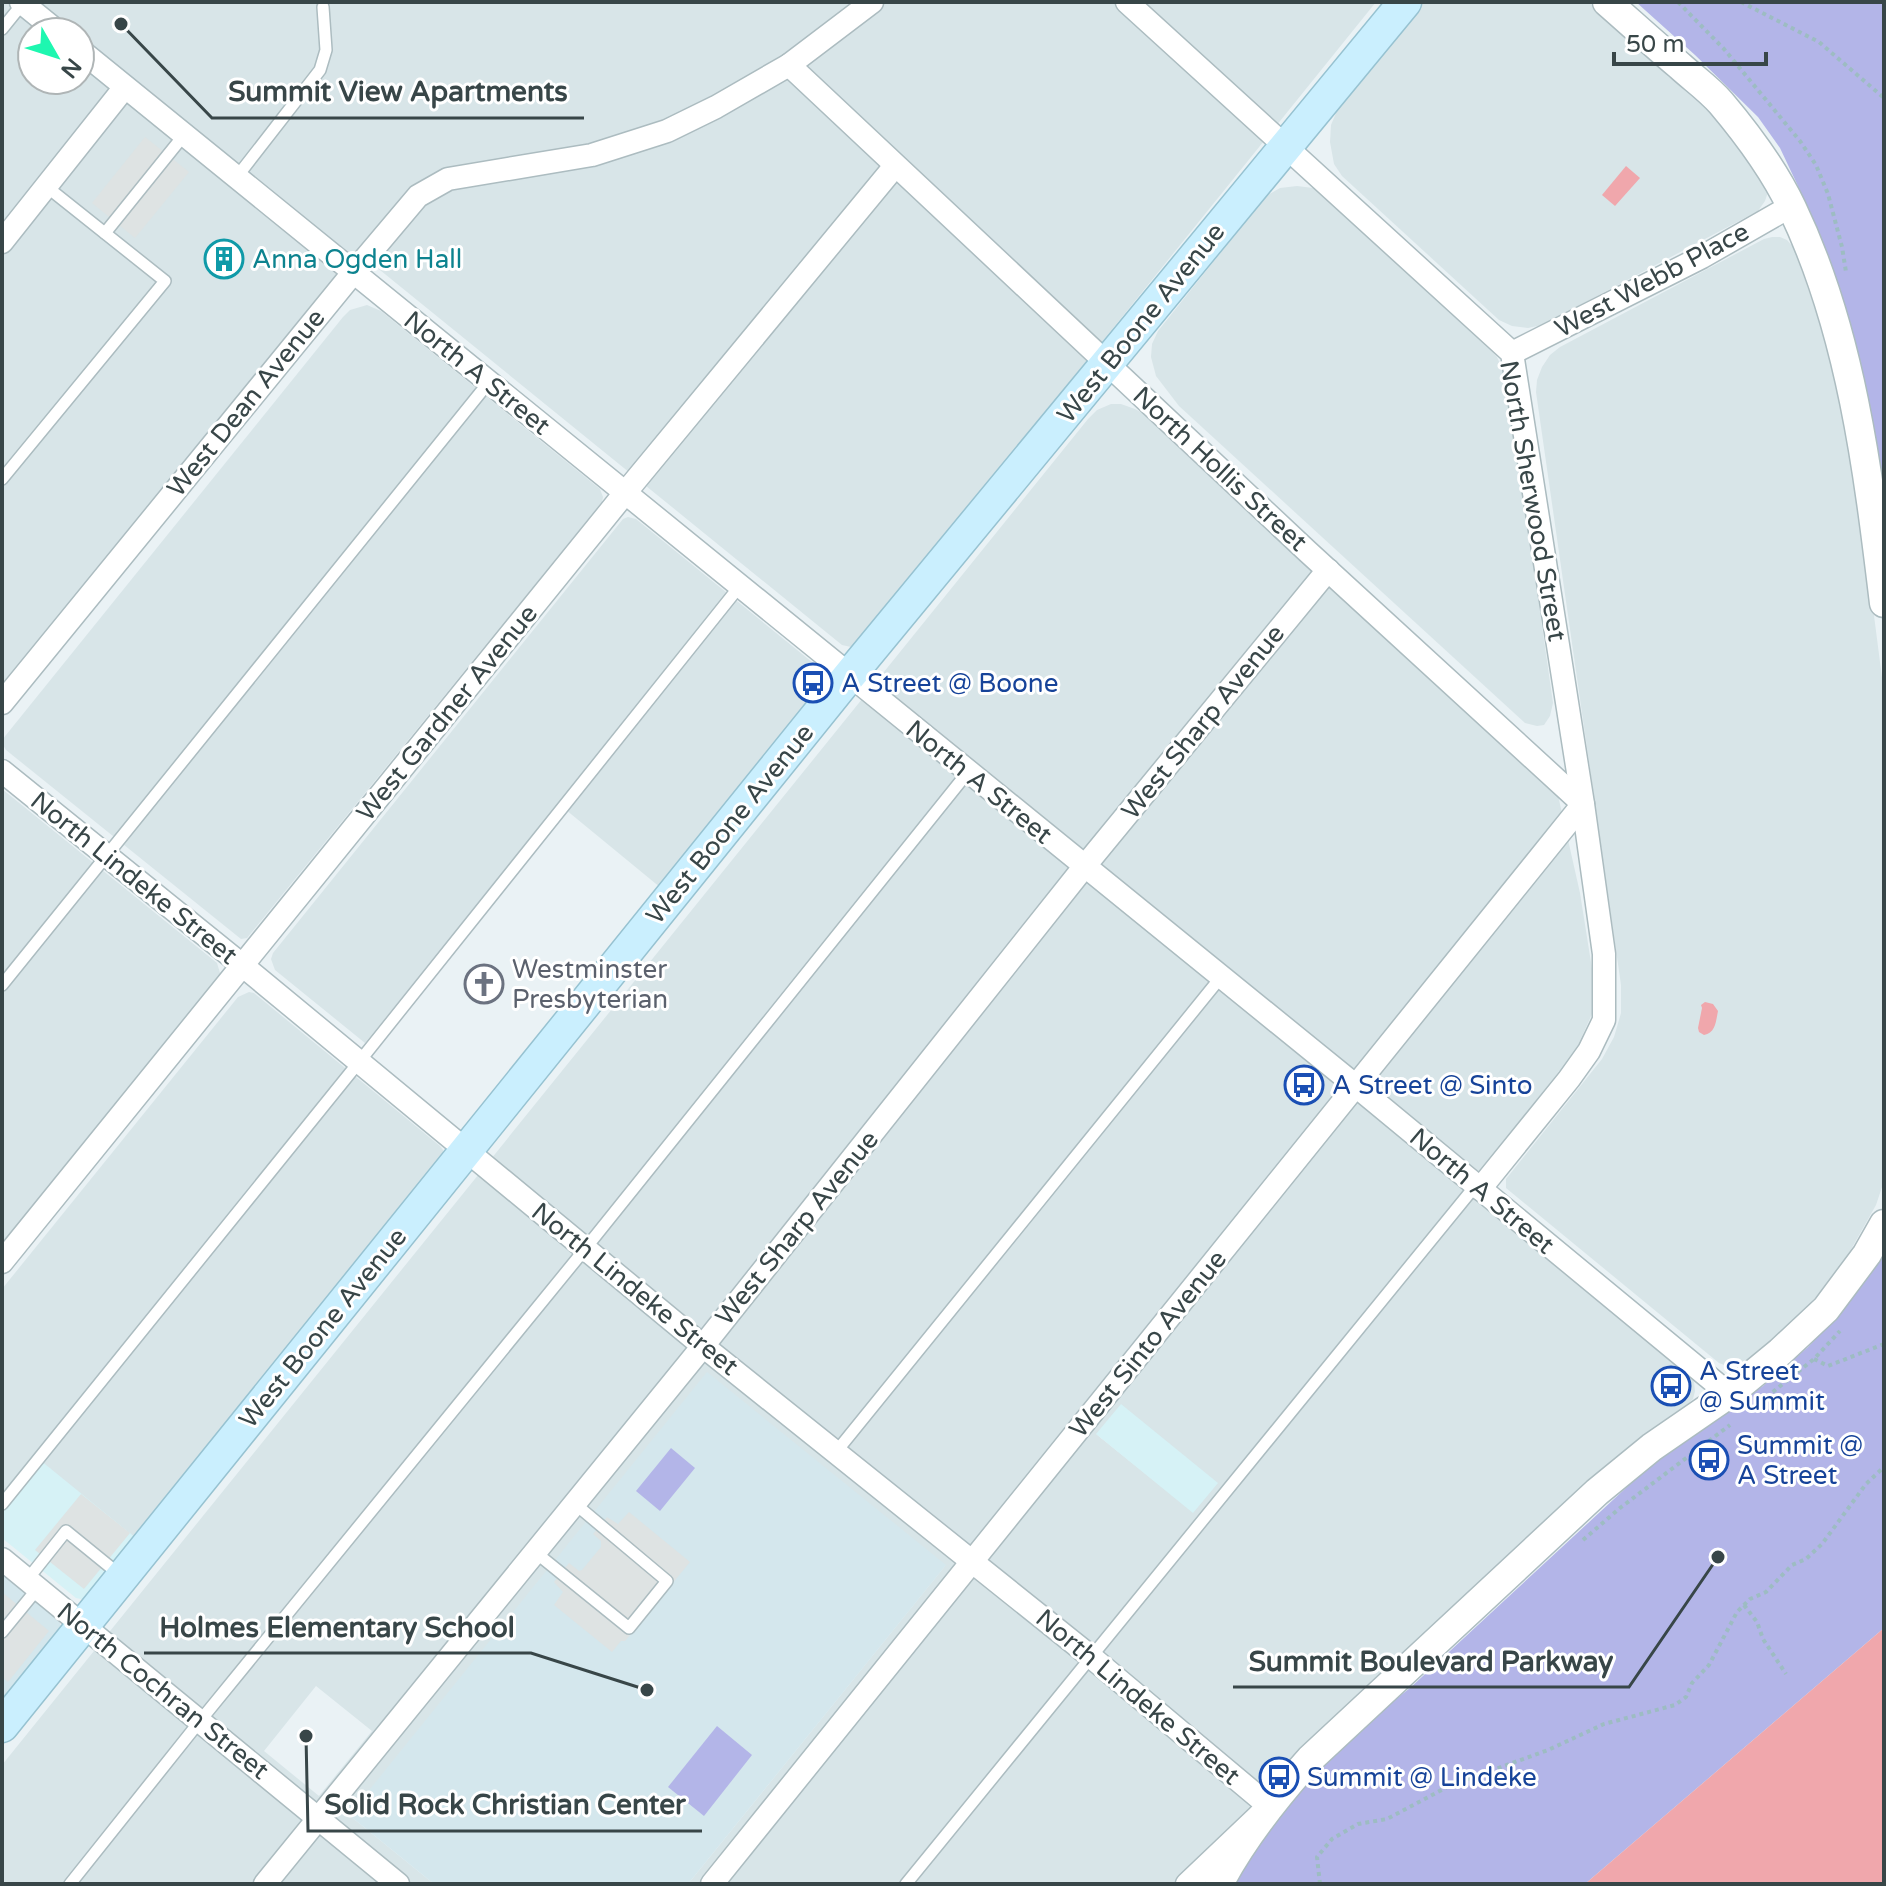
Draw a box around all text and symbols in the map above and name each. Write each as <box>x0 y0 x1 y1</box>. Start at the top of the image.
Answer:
north arrow <box>16 16 96 96</box>
scale bar <box>1614 16 1766 66</box>
text: 50 m <box>1626 30 1684 59</box>
text: N <box>55 53 86 83</box>
callout: Summit View Apartments <box>212 66 584 118</box>
text: Summit View Apartments <box>228 75 568 109</box>
street label: West Webb Place <box>1550 216 1754 344</box>
street label: West Boone Avenue <box>1051 217 1231 429</box>
building icon: Anna Ogden Hall <box>203 238 245 280</box>
place label: Anna Ogden Hall <box>252 244 462 275</box>
street label: West Dean Avenue <box>161 303 331 503</box>
street label: North A Street <box>398 305 556 441</box>
street label: North Sherwood Street <box>1493 358 1573 644</box>
street label: North Hollis Street <box>1126 380 1314 558</box>
street label: West Gardner Avenue <box>350 599 544 827</box>
street label: West Sharp Avenue <box>1115 618 1291 826</box>
bus stop icon: A Street @ Boone <box>792 662 834 704</box>
place label: A Street @ Boone <box>841 668 1058 699</box>
street label: North A Street <box>900 714 1058 850</box>
street label: West Boone Avenue <box>640 718 820 930</box>
street label: North Lindeke Street <box>24 785 244 971</box>
place label: Westminster Presbyterian <box>512 954 668 1015</box>
church icon: Westminster Presbyterian <box>463 963 505 1005</box>
bus stop icon: A Street @ Sinto <box>1283 1064 1325 1106</box>
place label: A Street @ Sinto <box>1332 1070 1533 1101</box>
street label: North A Street <box>1403 1122 1561 1261</box>
street label: West Sharp Avenue <box>709 1124 885 1332</box>
street label: North Lindeke Street <box>525 1196 745 1382</box>
street label: West Boone Avenue <box>233 1222 413 1434</box>
street label: West Sinto Avenue <box>1063 1244 1233 1444</box>
place label: A Street @ Summit <box>1699 1356 1825 1417</box>
bus stop icon: A Street @ Summit <box>1650 1365 1692 1407</box>
place label: Summit @ A Street <box>1737 1430 1863 1491</box>
bus stop icon: Summit @ A Street <box>1688 1439 1730 1481</box>
street label: North Cochran Street <box>51 1596 275 1786</box>
callout: Holmes Elementary School <box>144 1601 531 1653</box>
street label: North Lindeke Street <box>1030 1603 1246 1791</box>
text: Holmes Elementary School <box>159 1611 515 1645</box>
callout: Summit Boulevard Parkway <box>1233 1635 1629 1687</box>
text: Summit Boulevard Parkway <box>1249 1645 1613 1679</box>
bus stop icon: Summit @ Lindeke <box>1258 1756 1300 1798</box>
place label: Summit @ Lindeke <box>1307 1762 1537 1793</box>
callout: Solid Rock Christian Center <box>308 1779 702 1831</box>
text: Solid Rock Christian Center <box>324 1788 687 1822</box>

